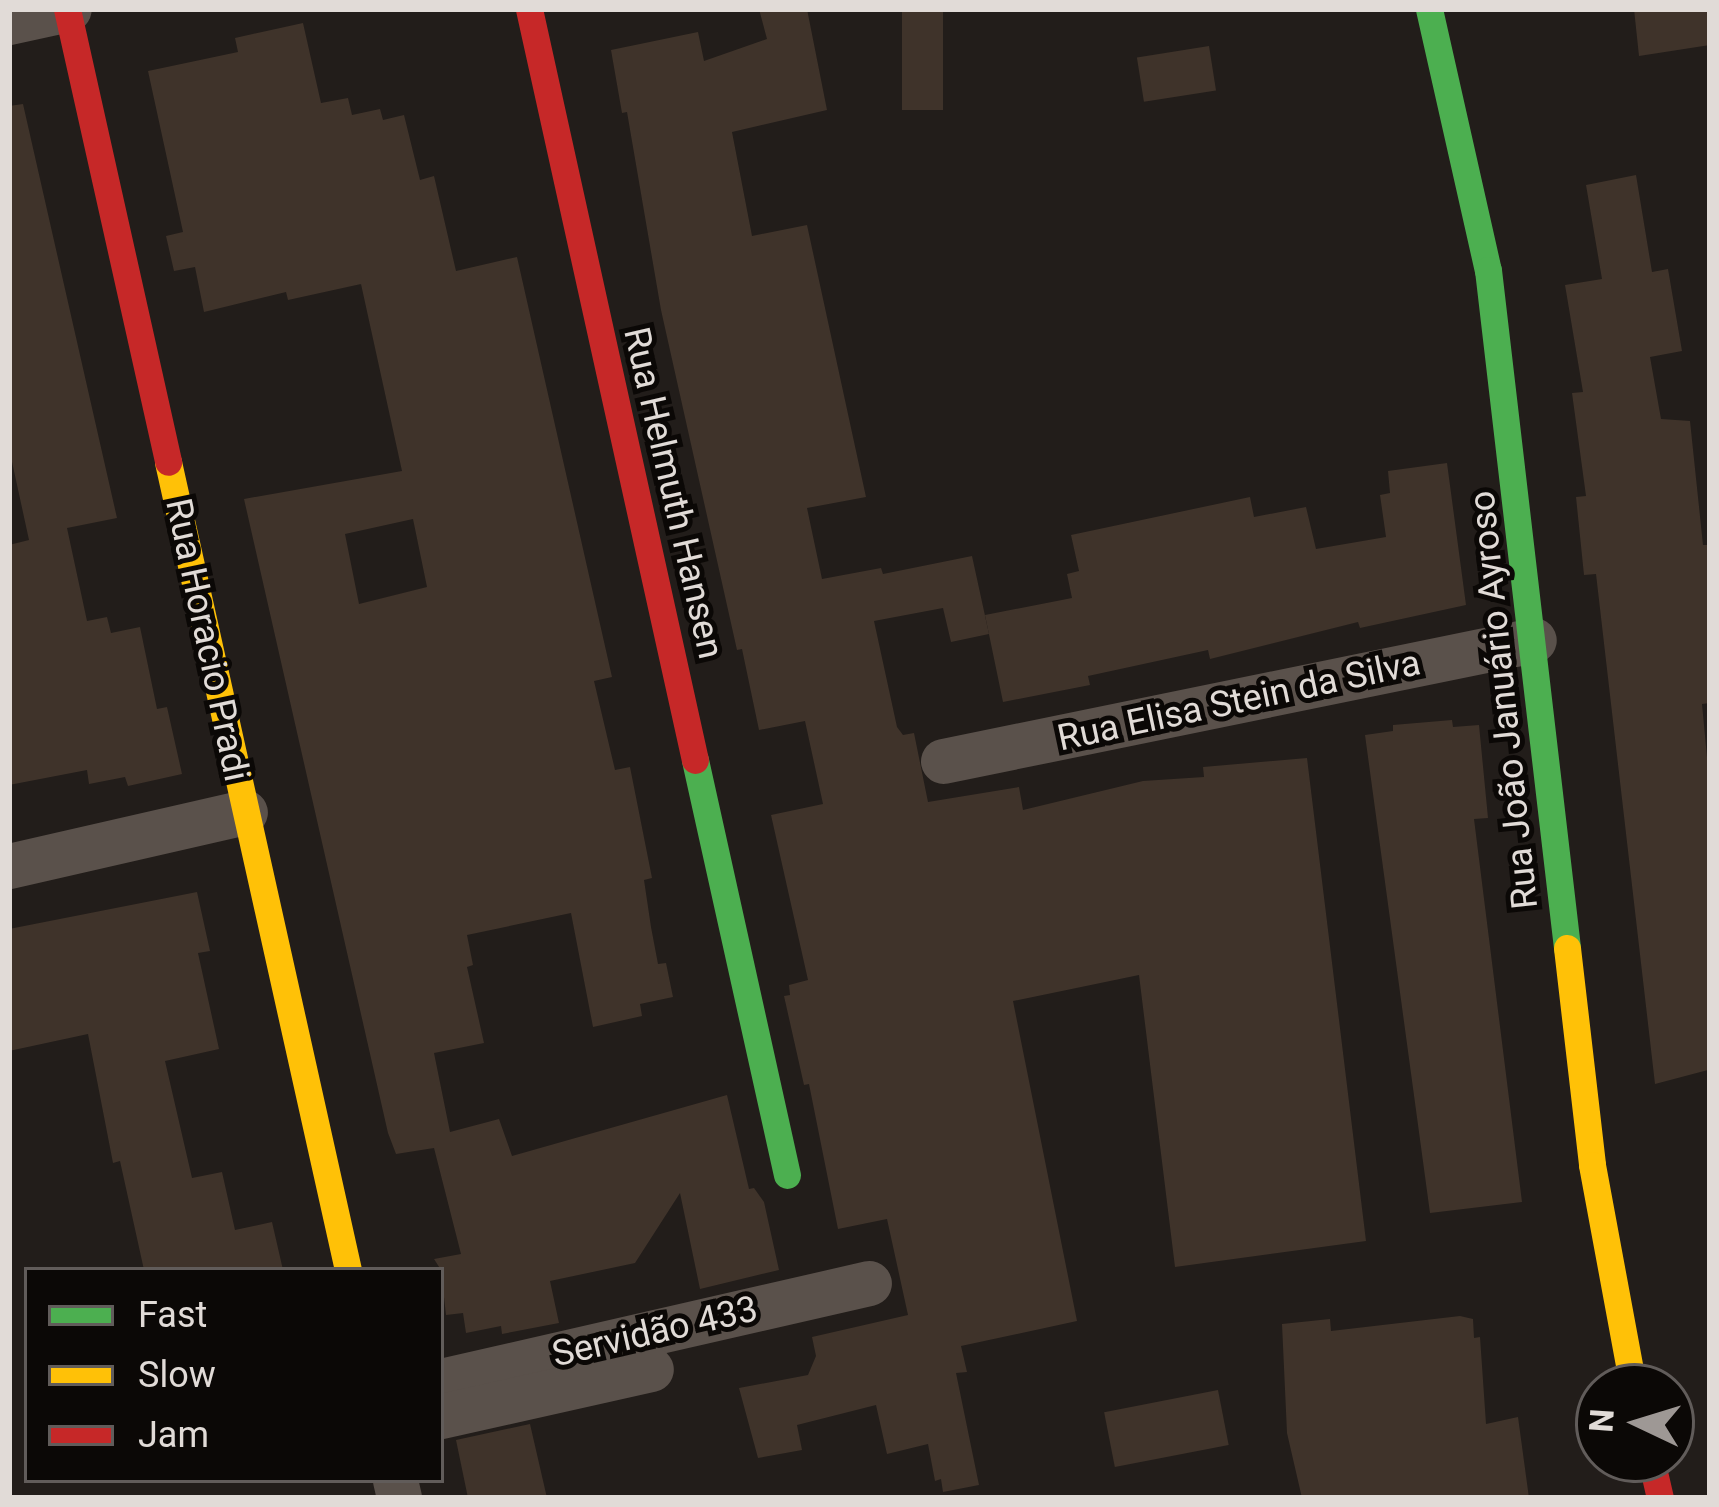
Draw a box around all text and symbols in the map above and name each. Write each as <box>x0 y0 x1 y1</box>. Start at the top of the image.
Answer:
street label: Rua Helmuth Hansen <box>614 323 732 663</box>
street label: Rua João Januário Ayroso <box>1461 489 1547 911</box>
street label: Rua Horacio Pradi <box>156 495 258 785</box>
street label: Rua Elisa Stein da Silva <box>1054 641 1424 761</box>
legend <box>24 1267 444 1483</box>
street label: Servidão 433 <box>548 1287 762 1377</box>
text: Fast <box>138 1294 207 1336</box>
text: Slow <box>138 1354 216 1396</box>
north arrow <box>1575 1363 1695 1483</box>
text: N <box>1581 1408 1622 1434</box>
text: Jam <box>138 1414 209 1456</box>

